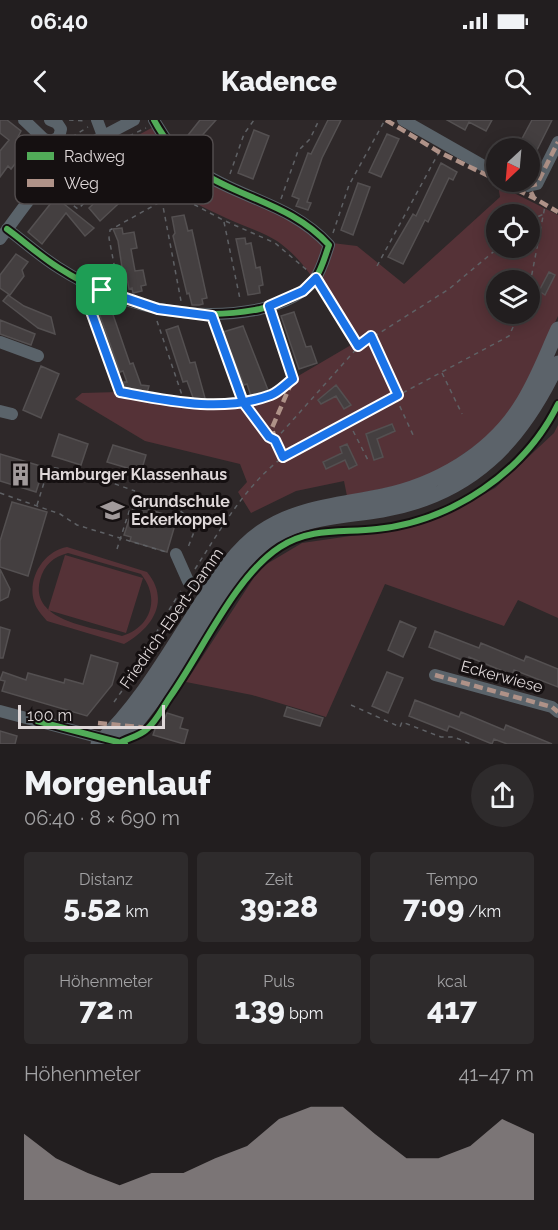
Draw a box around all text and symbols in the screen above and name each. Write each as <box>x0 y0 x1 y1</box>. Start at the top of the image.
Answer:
text: 06:40 <box>30 8 88 34</box>
icon: back <box>24 65 57 98</box>
icon: search <box>501 65 534 98</box>
text: Kadence <box>221 66 337 97</box>
legend <box>15 135 213 204</box>
north arrow <box>486 138 540 192</box>
map controls <box>486 138 540 324</box>
text: Radweg <box>64 147 125 166</box>
text: Weg <box>64 174 99 193</box>
button: locate <box>486 204 540 258</box>
pin <box>76 264 127 315</box>
button: layers <box>486 270 540 324</box>
icon: arrive <box>85 273 118 306</box>
building icon: Hamburger Klassenhaus <box>8 461 34 487</box>
place label: Hamburger Klassenhaus <box>39 465 227 484</box>
place label: Grundschule Eckerkoppel <box>131 492 230 529</box>
school or university icon: Grundschule Eckerkoppel <box>100 497 126 523</box>
street label: Friedrich-Ebert-Damm <box>116 544 227 692</box>
street label: Eckerwiese <box>459 656 545 697</box>
scale bar <box>18 702 165 730</box>
text: 100 m <box>27 706 72 725</box>
text: Morgenlauf <box>24 764 210 803</box>
button: share <box>471 764 534 827</box>
text: 06:40 · 8 × 690 m <box>24 806 180 830</box>
text: Distanz <box>79 870 133 889</box>
text: Zeit <box>265 870 293 889</box>
text: Tempo <box>426 870 478 889</box>
text: 5.52 <box>63 889 121 924</box>
text: 39:28 <box>240 889 318 924</box>
text: 7:09 <box>403 889 464 924</box>
text: km <box>121 902 149 921</box>
text: /km <box>464 902 501 921</box>
text: Höhenmeter <box>59 972 153 991</box>
text: Puls <box>263 972 295 991</box>
text: kcal <box>437 972 467 991</box>
text: 72 <box>79 991 114 1026</box>
text: 139 <box>235 991 285 1026</box>
text: 417 <box>427 991 477 1026</box>
text: m <box>114 1004 133 1023</box>
text: bpm <box>285 1004 323 1023</box>
text: Höhenmeter <box>24 1062 141 1086</box>
text: 41–47 m <box>458 1062 534 1086</box>

